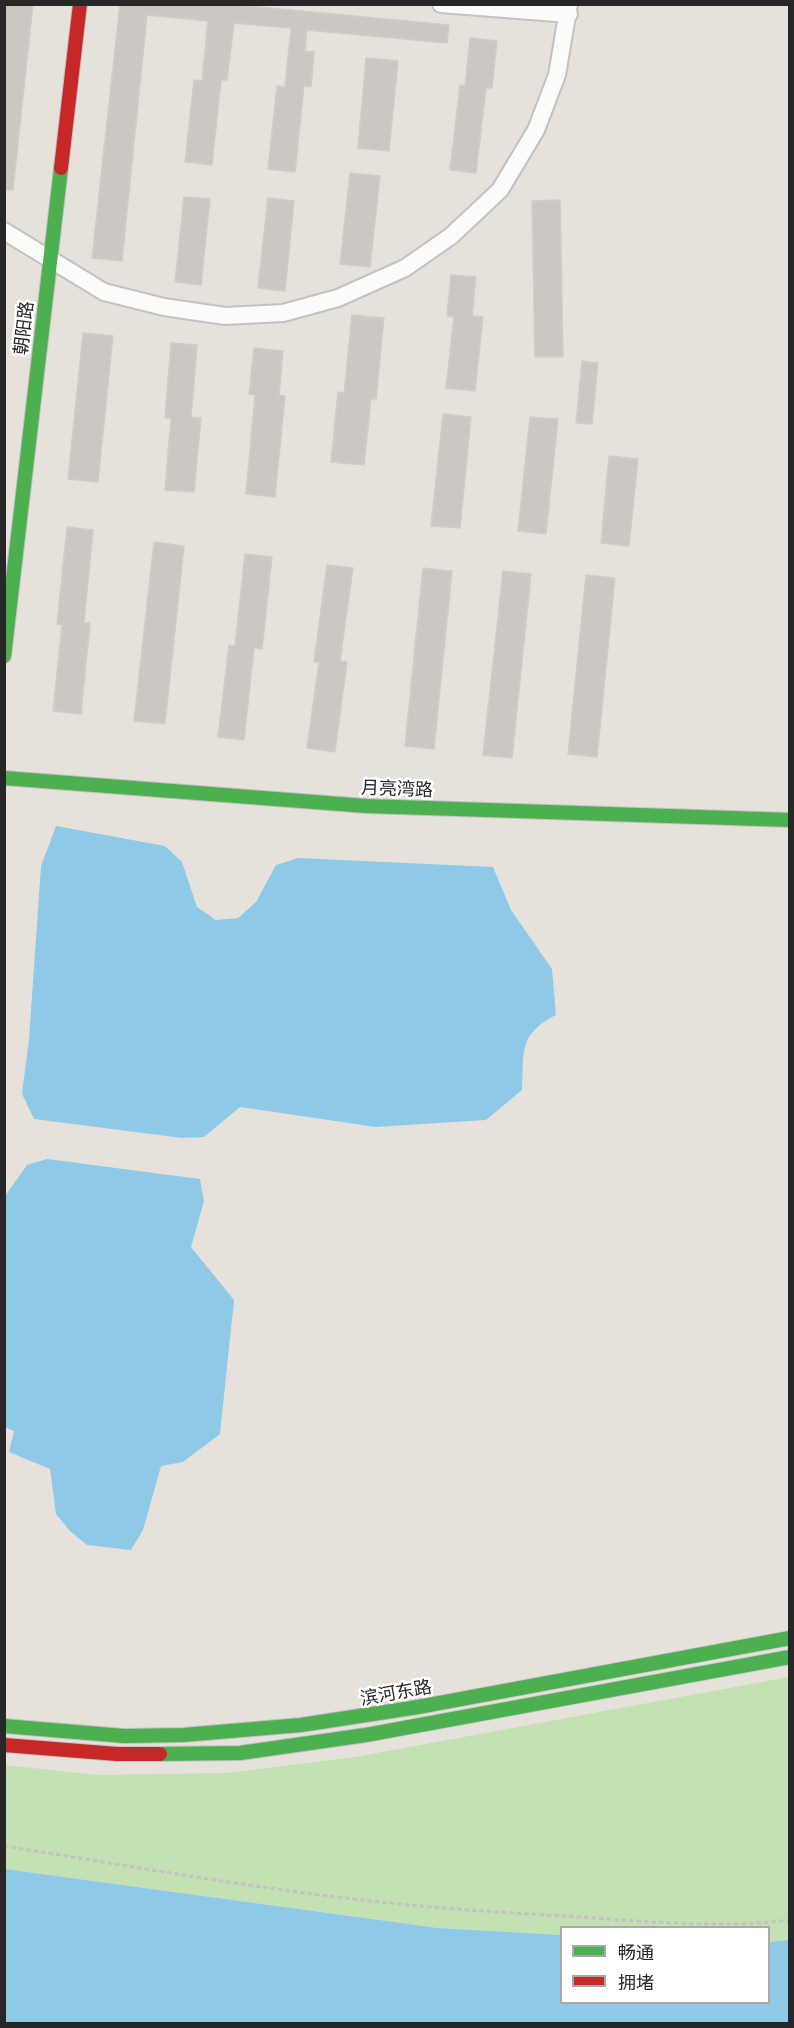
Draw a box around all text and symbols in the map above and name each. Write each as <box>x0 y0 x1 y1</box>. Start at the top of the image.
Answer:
street label: 朝阳路 <box>10 300 38 356</box>
street label: 月亮湾路 <box>361 777 433 801</box>
street label: 滨河东路 <box>359 1676 433 1710</box>
legend <box>560 1926 770 2004</box>
text: 畅通 <box>618 1941 654 1963</box>
text: 拥堵 <box>618 1971 654 1993</box>

